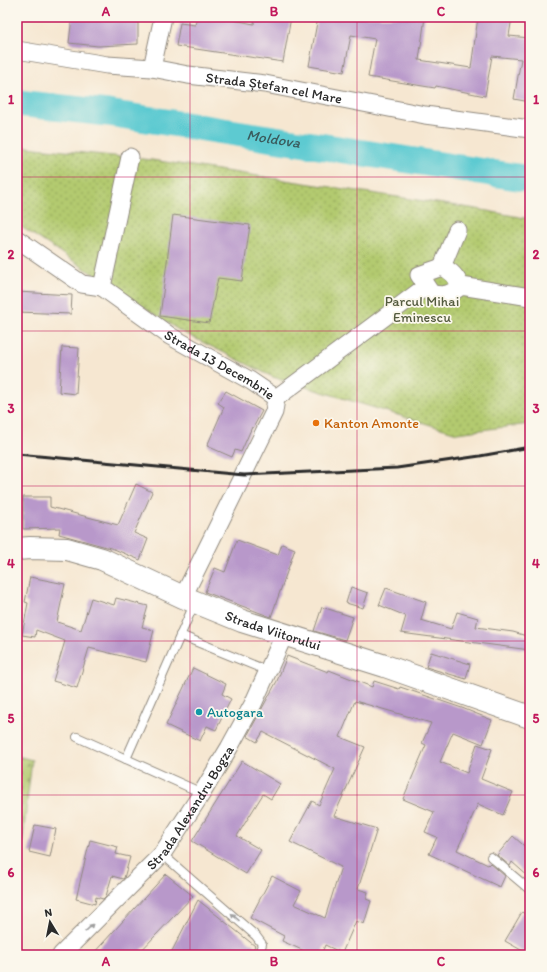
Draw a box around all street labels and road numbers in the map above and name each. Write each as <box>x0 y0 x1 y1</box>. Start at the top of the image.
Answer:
street label: Strada Ștefan cel Mare <box>205 69 344 107</box>
street label: Strada 13 Decembrie <box>161 326 278 403</box>
street label: Strada Viitorului <box>223 607 323 654</box>
street label: Strada Alexandru Bogza <box>143 742 238 873</box>

